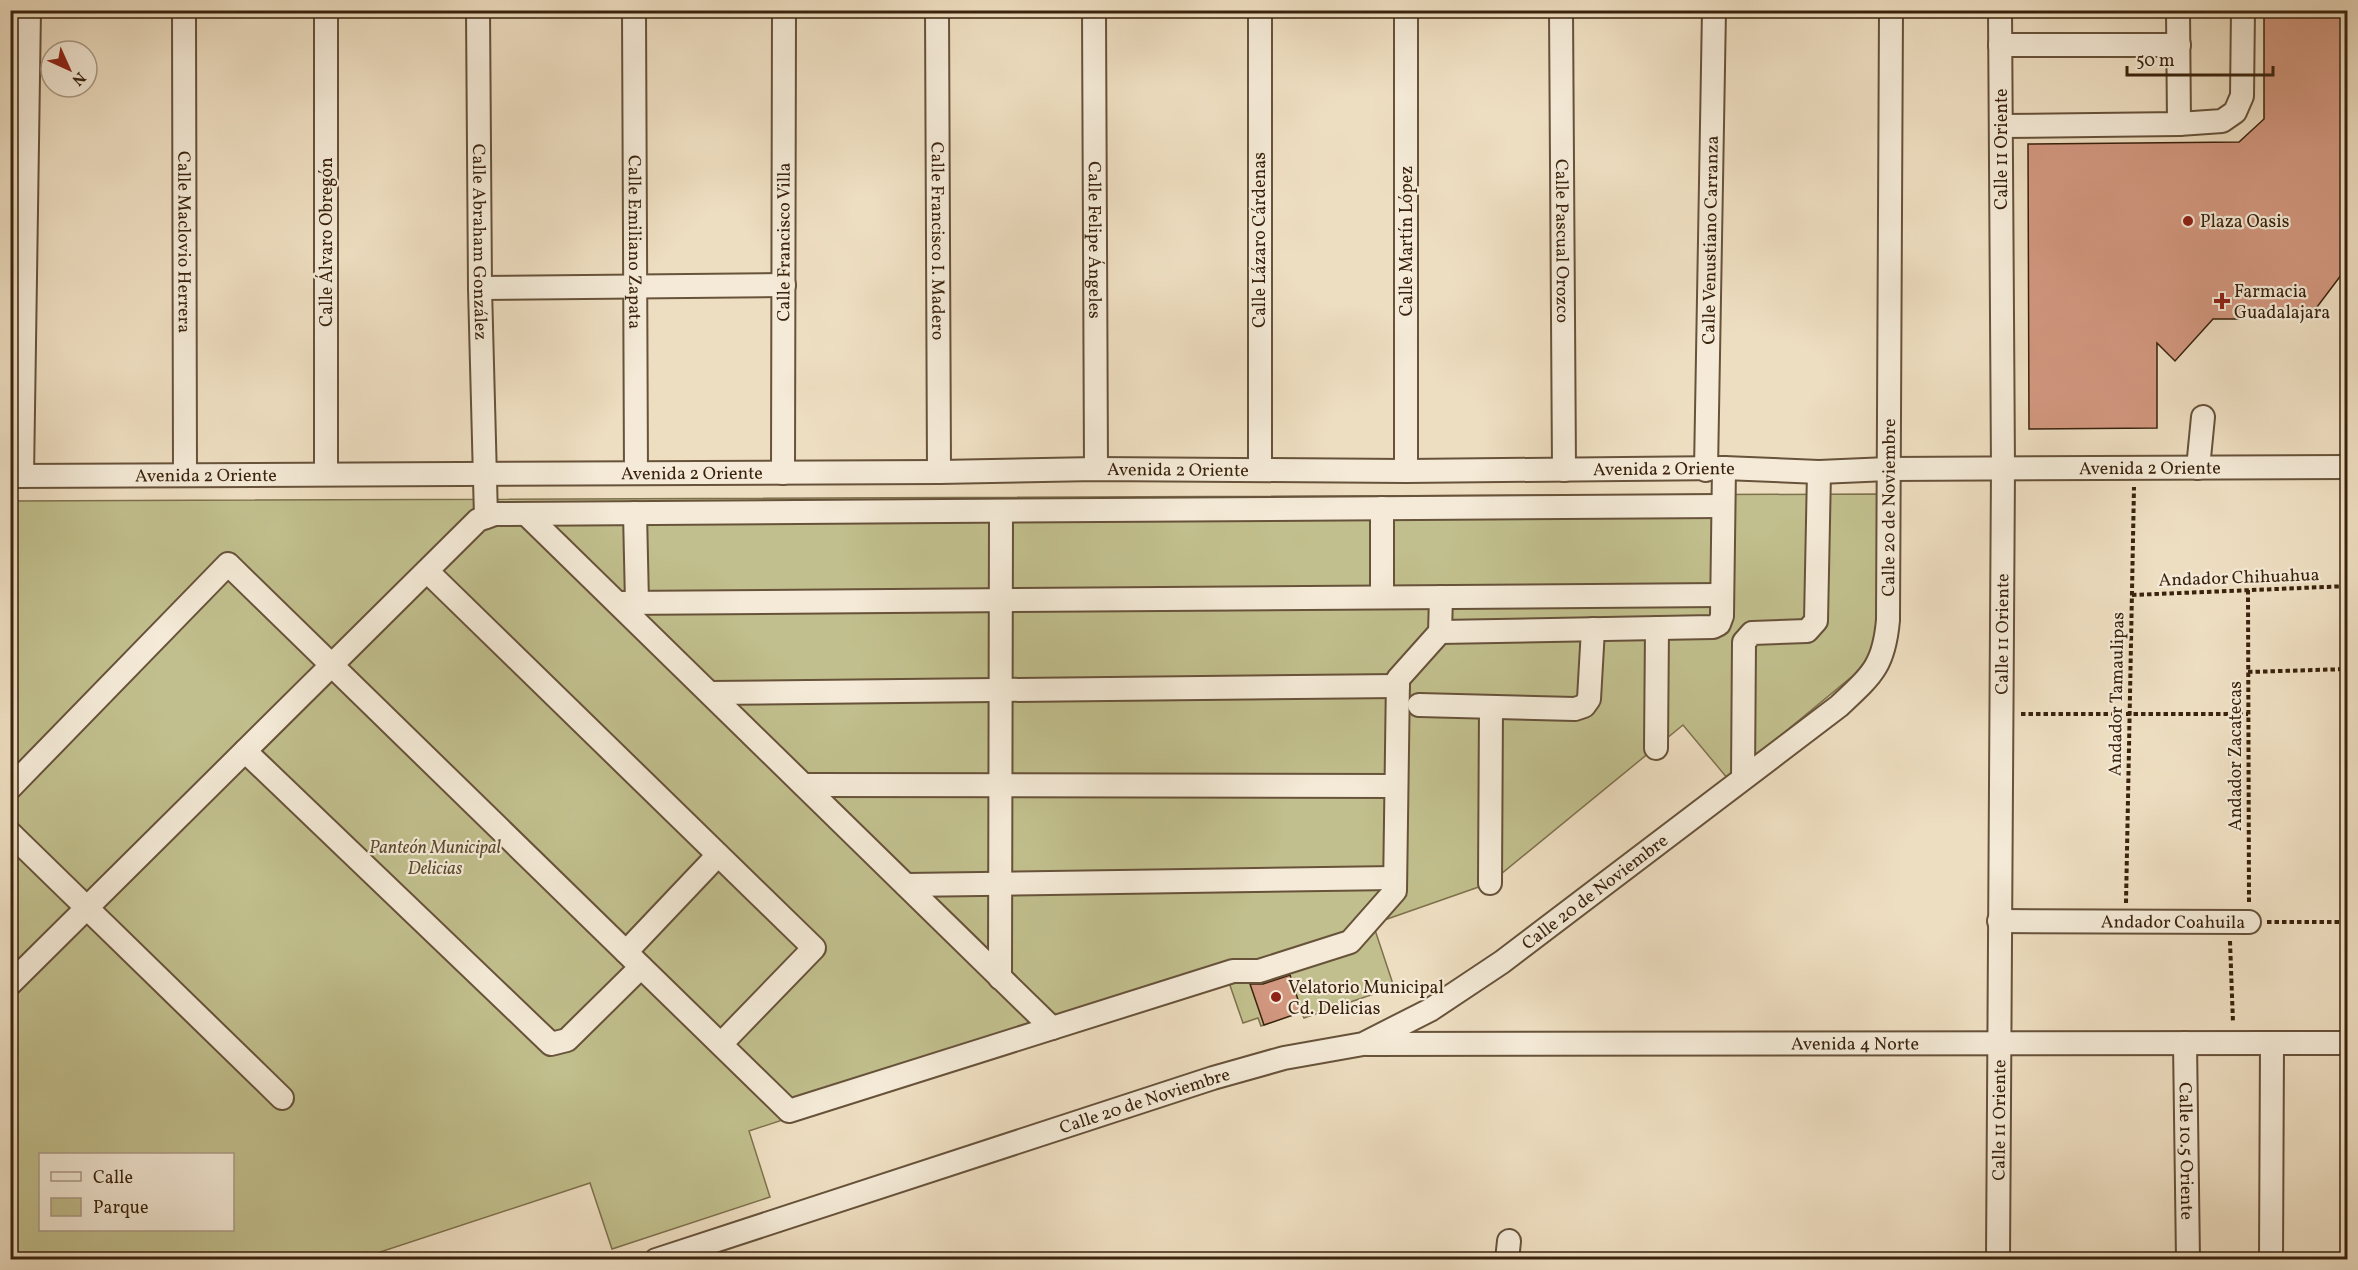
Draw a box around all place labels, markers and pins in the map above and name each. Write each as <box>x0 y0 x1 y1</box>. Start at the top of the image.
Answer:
place label: Plaza Oasis <box>2200 210 2289 235</box>
marker: Plaza Oasis <box>2181 214 2195 228</box>
place label: Farmacia Guadalajara <box>2234 280 2330 326</box>
marker: Farmacia Guadalajara <box>2215 294 2229 308</box>
place label: Velatorio Municipal Cd. Delicias <box>1288 976 1444 1022</box>
marker: Velatorio Municipal Cd. Delicias <box>1269 990 1283 1004</box>

